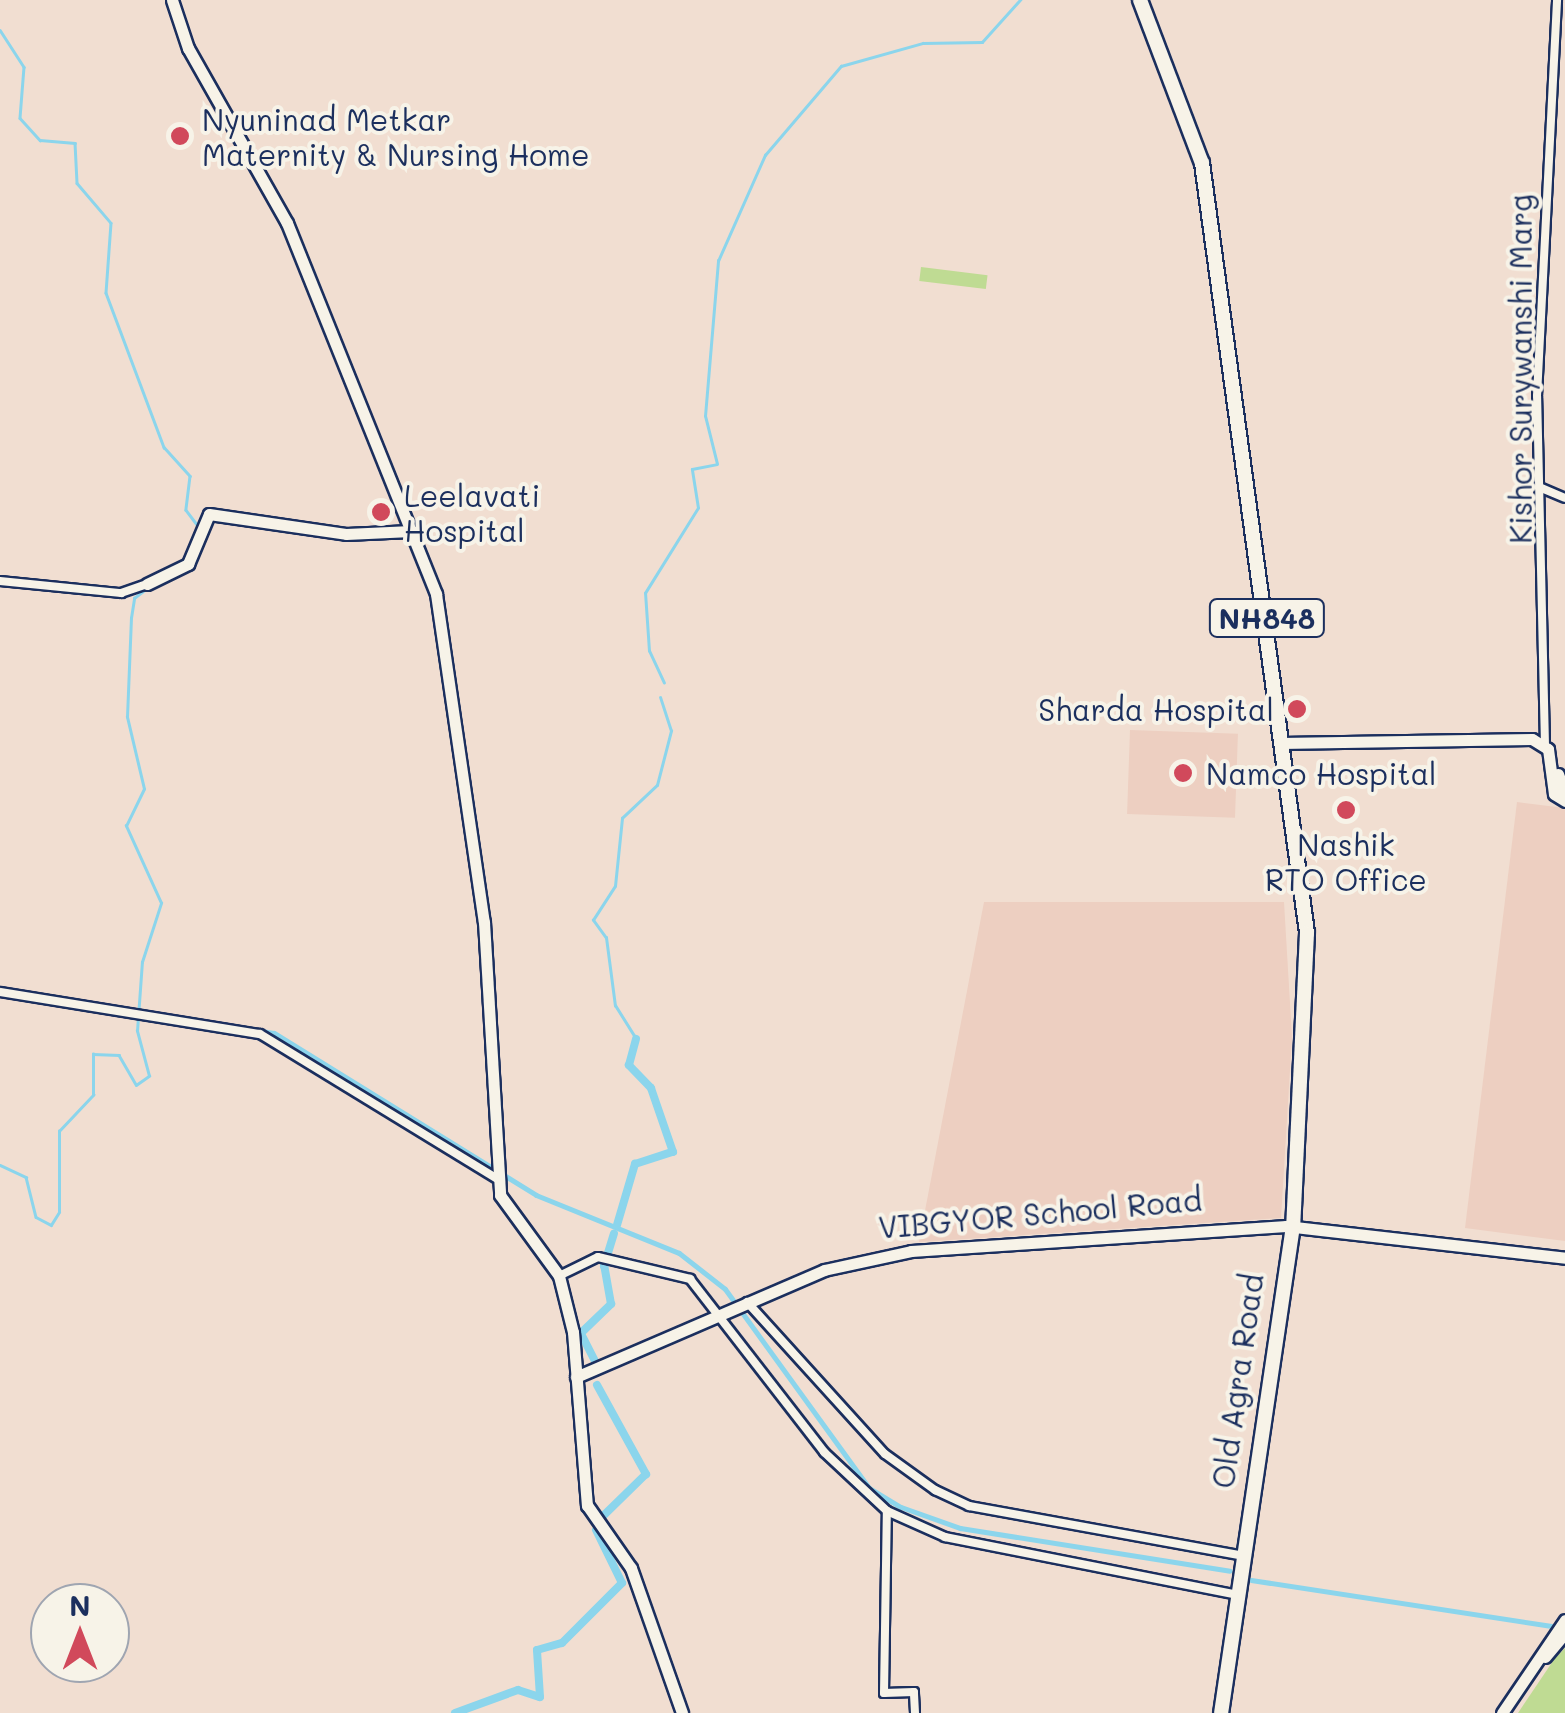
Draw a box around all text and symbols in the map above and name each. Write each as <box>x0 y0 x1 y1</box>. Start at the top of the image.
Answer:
place label: Nyuninad Metkar Maternity & Nursing Home <box>202 101 590 172</box>
marker: Nyuninad Metkar Maternity & Nursing Home <box>167 123 193 149</box>
street label: Kishor Surywanshi Marg <box>1502 194 1538 544</box>
place label: Leelavati Hospital <box>404 477 540 548</box>
marker: Leelavati Hospital <box>368 499 394 525</box>
road number: NH848 <box>1207 595 1327 641</box>
place label: Sharda Hospital <box>1038 691 1274 727</box>
marker: Sharda Hospital <box>1284 696 1310 722</box>
place label: Namco Hospital <box>1206 755 1437 791</box>
marker: Namco Hospital <box>1170 760 1196 786</box>
marker: Nashik RTO Office <box>1335 799 1357 821</box>
place label: Nashik RTO Office <box>1265 826 1427 896</box>
street label: VIBGYOR School Road <box>877 1181 1203 1245</box>
street label: Old Agra Road <box>1204 1271 1270 1491</box>
north arrow <box>30 1583 130 1683</box>
text: N <box>69 1587 91 1623</box>

